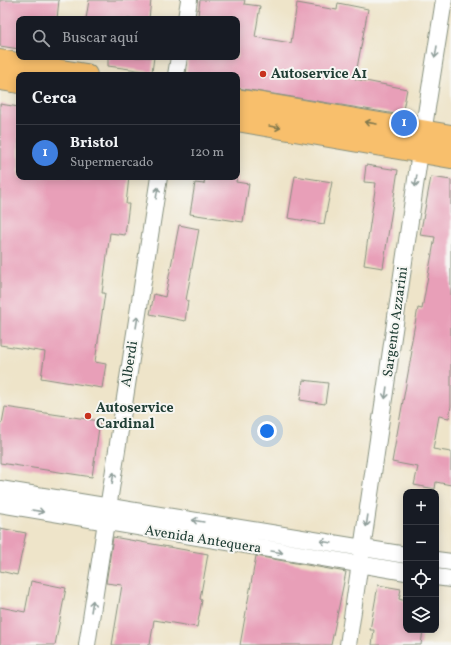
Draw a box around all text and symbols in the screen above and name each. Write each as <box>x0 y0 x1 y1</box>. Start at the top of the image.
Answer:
search box <box>16 16 240 60</box>
icon: search <box>30 27 52 49</box>
text: Buscar aquí <box>62 28 138 49</box>
one-way arrow <box>432 45 440 58</box>
place label: Autoservice A1 <box>271 65 367 84</box>
marker: Autoservice A1 <box>258 69 268 79</box>
text: Cerca <box>32 87 77 110</box>
pin: 1 <box>391 108 417 138</box>
one-way arrow <box>365 119 378 127</box>
one-way arrow <box>269 123 282 131</box>
text: Bristol <box>70 133 118 154</box>
text: 1 <box>42 144 48 162</box>
text: 120 m <box>190 144 224 162</box>
text: Supermercado <box>70 154 153 172</box>
one-way arrow <box>412 174 420 187</box>
one-way arrow <box>153 187 161 200</box>
street label: Sargento Azzarini <box>379 266 413 378</box>
one-way arrow <box>133 316 141 329</box>
street label: Alberdi <box>117 340 143 388</box>
one-way arrow <box>382 386 390 399</box>
place label: Autoservice Cardinal <box>96 399 174 434</box>
marker: Autoservice Cardinal <box>83 411 93 421</box>
your location <box>257 421 277 441</box>
one-way arrow <box>109 472 117 485</box>
map controls <box>403 489 439 633</box>
button: + <box>403 489 439 525</box>
one-way arrow <box>31 507 44 515</box>
one-way arrow <box>363 514 371 527</box>
one-way arrow <box>192 517 205 525</box>
street label: Avenida Antequera <box>143 521 263 559</box>
button: − <box>403 525 439 561</box>
one-way arrow <box>320 538 333 546</box>
one-way arrow <box>270 548 283 556</box>
button: locate <box>403 561 439 597</box>
button: layers <box>403 597 439 633</box>
one-way arrow <box>88 600 96 613</box>

